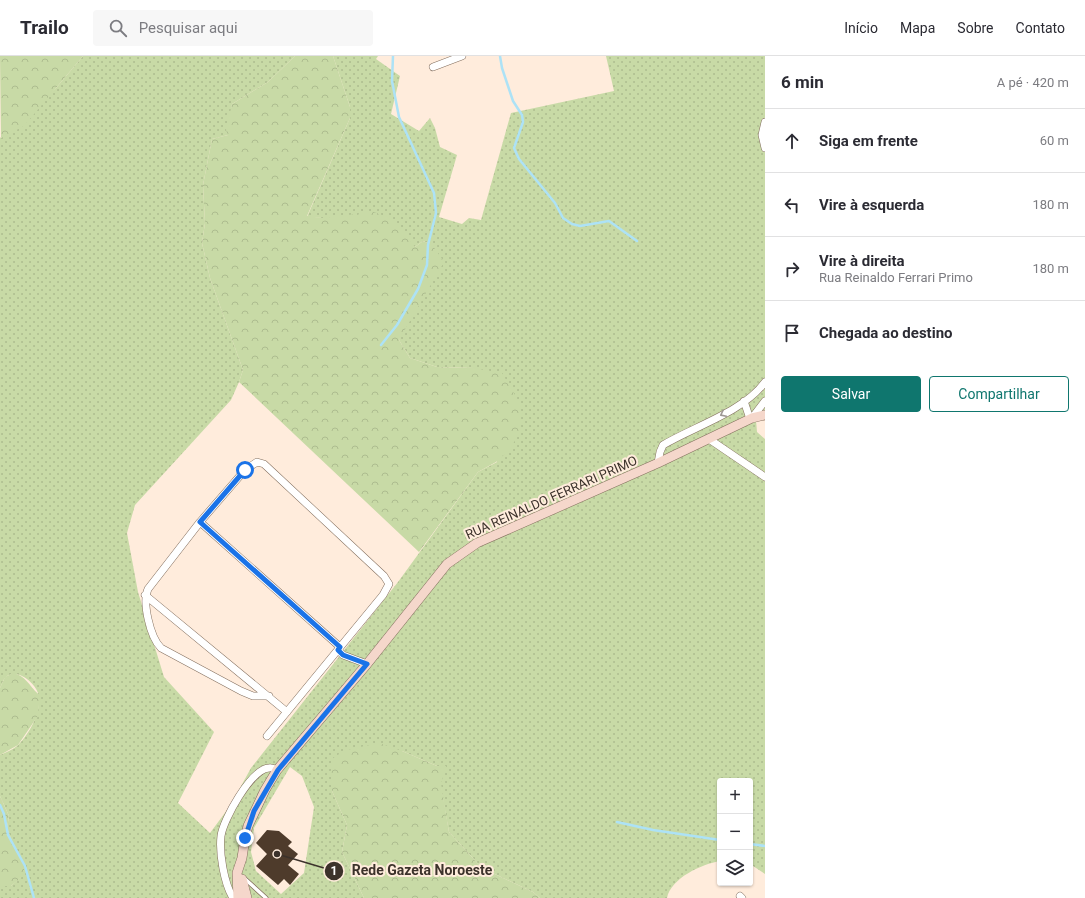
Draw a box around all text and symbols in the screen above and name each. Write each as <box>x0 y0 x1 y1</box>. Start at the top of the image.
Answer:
search box <box>93 10 373 46</box>
text: Trailo <box>20 16 69 39</box>
icon: search <box>107 17 129 39</box>
text: Pesquisar aqui <box>139 19 238 37</box>
text: Início <box>844 20 878 36</box>
text: Mapa <box>900 20 935 36</box>
text: Sobre <box>957 20 994 36</box>
text: Contato <box>1016 20 1065 36</box>
text: 6 min <box>781 72 824 92</box>
text: A pé · 420 m <box>997 75 1069 90</box>
icon: ahead <box>781 130 803 152</box>
text: Siga em frente <box>819 132 918 150</box>
text: 60 m <box>1040 133 1069 148</box>
icon: left <box>781 194 803 216</box>
text: Vire à esquerda <box>819 196 924 214</box>
text: 180 m <box>1032 197 1069 212</box>
text: Vire à direita <box>819 252 905 270</box>
icon: right <box>781 258 803 280</box>
text: 180 m <box>1032 261 1069 276</box>
text: Rua Reinaldo Ferrari Primo <box>819 270 973 285</box>
icon: arrive <box>781 322 803 344</box>
text: Chegada ao destino <box>819 324 953 342</box>
button: Salvar <box>781 376 921 412</box>
button: Compartilhar <box>929 376 1069 412</box>
one-way arrow <box>720 409 727 416</box>
street label: RUA REINALDO FERRARI PRIMO <box>463 453 639 542</box>
route start <box>236 461 254 479</box>
map controls <box>717 778 753 886</box>
button: + <box>717 778 753 814</box>
button: − <box>717 814 753 850</box>
route end <box>236 829 254 847</box>
button: layers <box>717 850 753 886</box>
callout: Rede Gazeta Noroeste <box>324 858 500 884</box>
text: Rede Gazeta Noroeste <box>352 862 493 878</box>
text: 1 <box>331 864 337 878</box>

